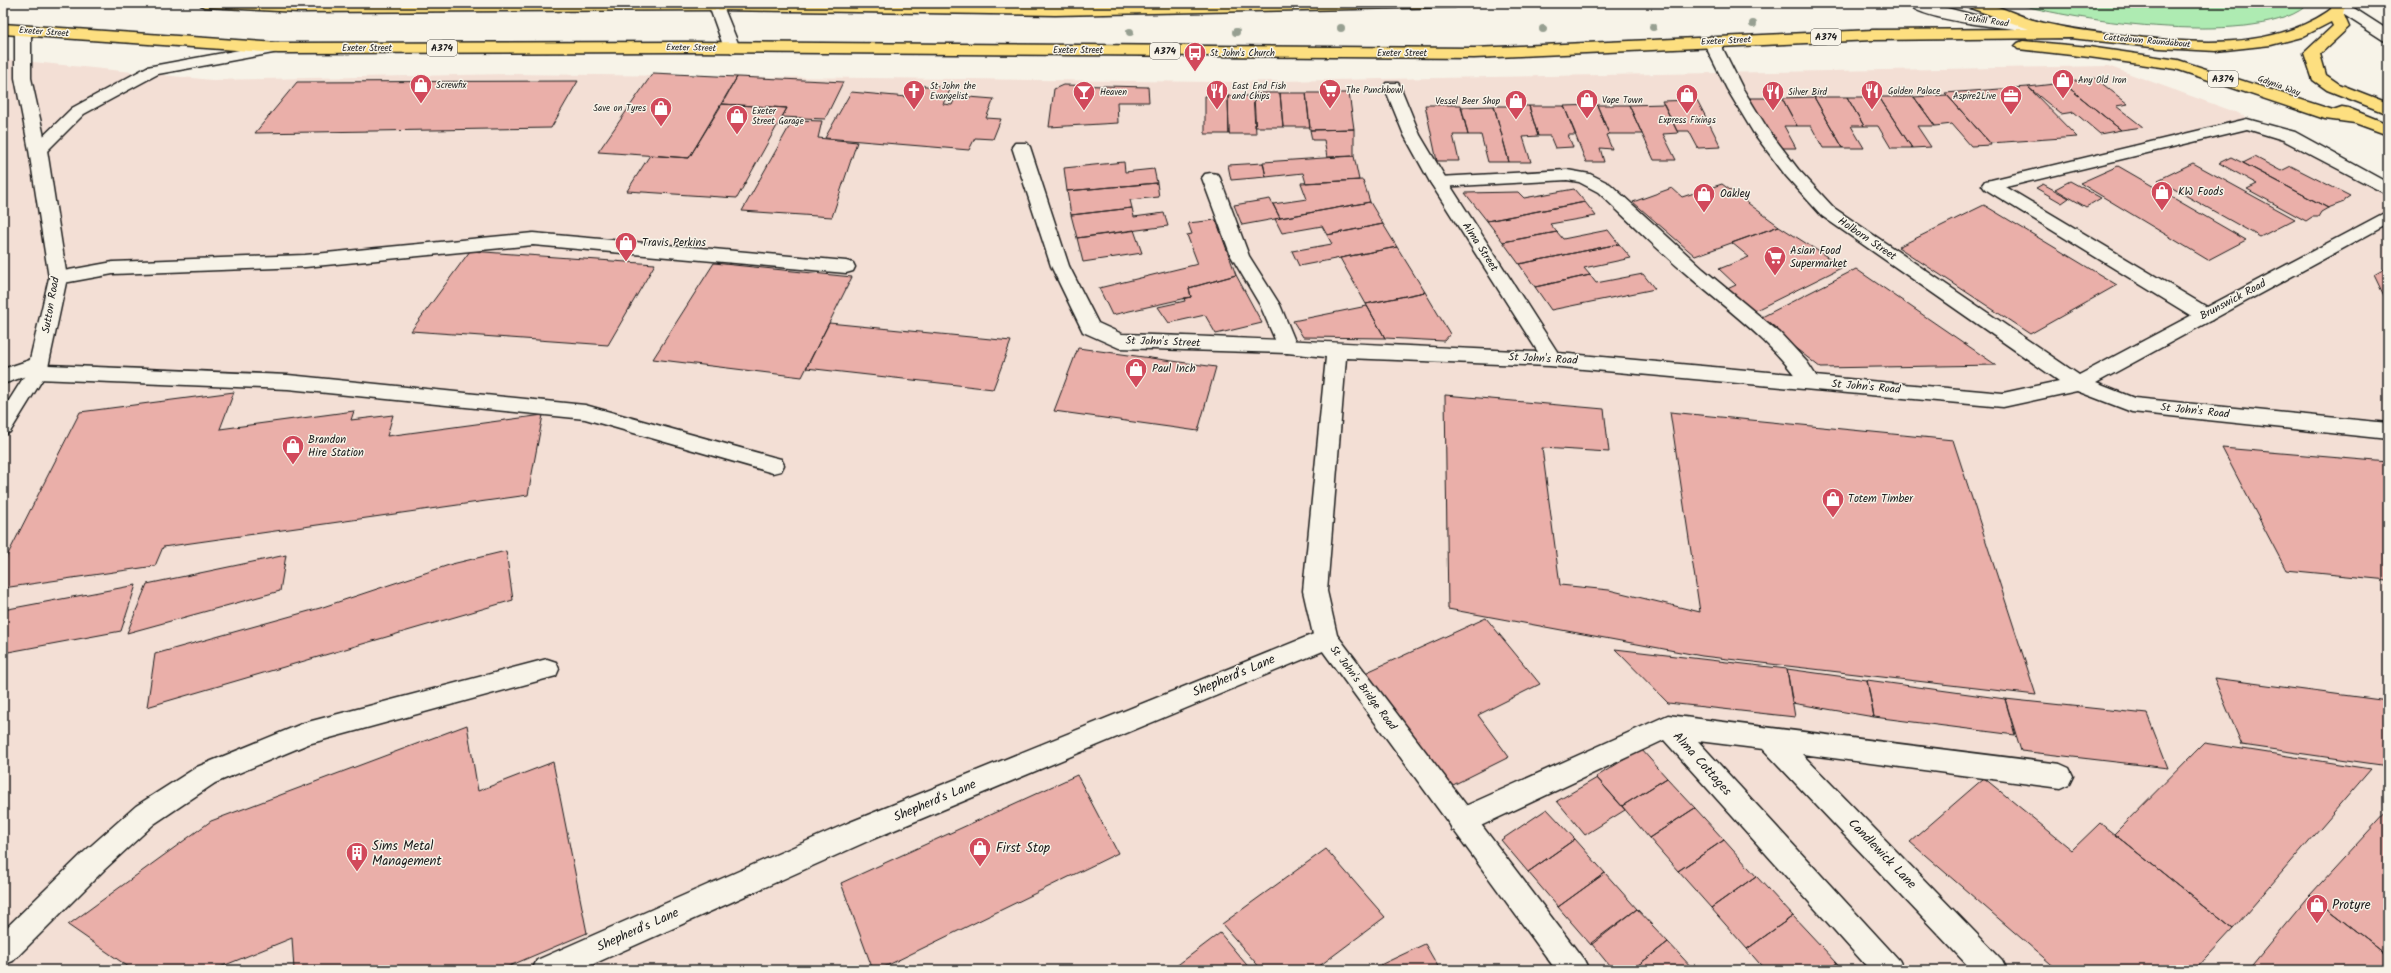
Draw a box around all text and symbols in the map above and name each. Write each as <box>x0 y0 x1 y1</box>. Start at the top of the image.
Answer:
street label: Tothill Road <box>1962 10 2010 32</box>
street label: Exeter Street <box>18 23 70 41</box>
road number: A374 <box>1811 29 1841 45</box>
street label: Cattedown Roundabout <box>2103 30 2192 52</box>
street label: Exeter Street <box>1701 32 1752 50</box>
road number: A374 <box>427 40 457 56</box>
street label: Exeter Street <box>666 40 717 56</box>
bus stop icon: St John's Church <box>1182 40 1208 73</box>
street label: Exeter Street <box>342 41 393 56</box>
street label: Exeter Street <box>1053 43 1104 58</box>
road number: A374 <box>1150 43 1180 59</box>
place label: St John's Church <box>1210 46 1275 61</box>
street label: Exeter Street <box>1377 46 1428 61</box>
shop icon: Any Old Iron <box>2050 67 2076 100</box>
road number: A374 <box>2208 71 2238 87</box>
street label: Gdynia Way <box>2256 71 2303 101</box>
shop icon: Screwfix <box>408 72 434 105</box>
place label: Any Old Iron <box>2078 73 2127 88</box>
supermarket icon: The Punchbowl <box>1317 77 1343 110</box>
place label: Screwfix <box>436 78 467 93</box>
church icon: St John the Evangelist <box>901 78 927 111</box>
restaurant icon: East End Fish and Chips <box>1204 78 1230 111</box>
restaurant icon: Golden Palace <box>1859 78 1885 111</box>
place label: St John the Evangelist <box>930 79 976 104</box>
bar icon: Heaven <box>1071 79 1097 112</box>
place label: East End Fish and Chips <box>1232 79 1286 104</box>
restaurant icon: Silver Bird <box>1760 79 1786 112</box>
shop icon: Express Fixings <box>1674 82 1700 115</box>
place label: The Punchbowl <box>1346 83 1404 98</box>
office icon: Aspire2Live <box>1998 83 2024 116</box>
place label: Golden Palace <box>1888 84 1940 99</box>
place label: Heaven <box>1100 85 1127 100</box>
place label: Silver Bird <box>1788 85 1827 100</box>
shop icon: Vape Town <box>1574 87 1600 120</box>
shop icon: Vessel Beer Shop <box>1503 88 1529 121</box>
place label: Aspire2Live <box>1953 89 1996 104</box>
place label: Vape Town <box>1602 93 1643 108</box>
place label: Vessel Beer Shop <box>1435 94 1501 109</box>
shop icon: Save on Tyres <box>648 95 674 128</box>
place label: Save on Tyres <box>593 101 646 116</box>
shop icon: Exeter Street Garage <box>724 103 750 136</box>
place label: Exeter Street Garage <box>752 104 804 129</box>
place label: Express Fixings <box>1658 113 1716 128</box>
shop icon: KW Foods <box>2149 179 2175 212</box>
shop icon: Oakley <box>1691 181 1717 214</box>
place label: KW Foods <box>2178 183 2224 201</box>
place label: Oakley <box>1720 185 1751 203</box>
street label: Holborn Street <box>1834 213 1901 266</box>
street label: Alma Street <box>1457 219 1503 276</box>
shop icon: Travis Perkins <box>613 230 639 263</box>
place label: Travis Perkins <box>642 234 706 252</box>
place label: Asian Food Supermarket <box>1790 242 1848 273</box>
supermarket icon: Asian Food Supermarket <box>1762 244 1788 277</box>
street label: Sutton Road <box>37 275 65 335</box>
street label: Brunswick Road <box>2197 275 2270 325</box>
street label: St John's Street <box>1125 332 1202 352</box>
street label: St John's Road <box>1508 348 1579 370</box>
shop icon: Paul Inch <box>1123 356 1149 389</box>
place label: Paul Inch <box>1152 360 1196 378</box>
street label: St John's Road <box>1831 375 1902 399</box>
street label: St John's Road <box>2160 398 2231 424</box>
place label: Brandon Hire Station <box>308 431 364 462</box>
shop icon: Brandon Hire Station <box>280 433 306 466</box>
shop icon: Totem Timber <box>1820 486 1846 519</box>
place label: Totem Timber <box>1848 490 1914 508</box>
street label: St John's Bridge Road <box>1325 642 1401 735</box>
street label: Shepherd's Lane <box>1189 649 1279 703</box>
street label: Alma Cottages <box>1667 727 1737 801</box>
street label: Shepherd's Lane <box>890 774 980 828</box>
street label: Candlewick Lane <box>1843 814 1921 894</box>
shop icon: First Stop <box>967 835 993 868</box>
place label: Sims Metal Management <box>372 836 443 872</box>
place label: First Stop <box>996 838 1051 859</box>
building icon: Sims Metal Management <box>344 840 370 873</box>
shop icon: Protyre <box>2304 892 2330 925</box>
place label: Protyre <box>2332 895 2371 916</box>
street label: Shepherd's Lane <box>593 902 683 958</box>

